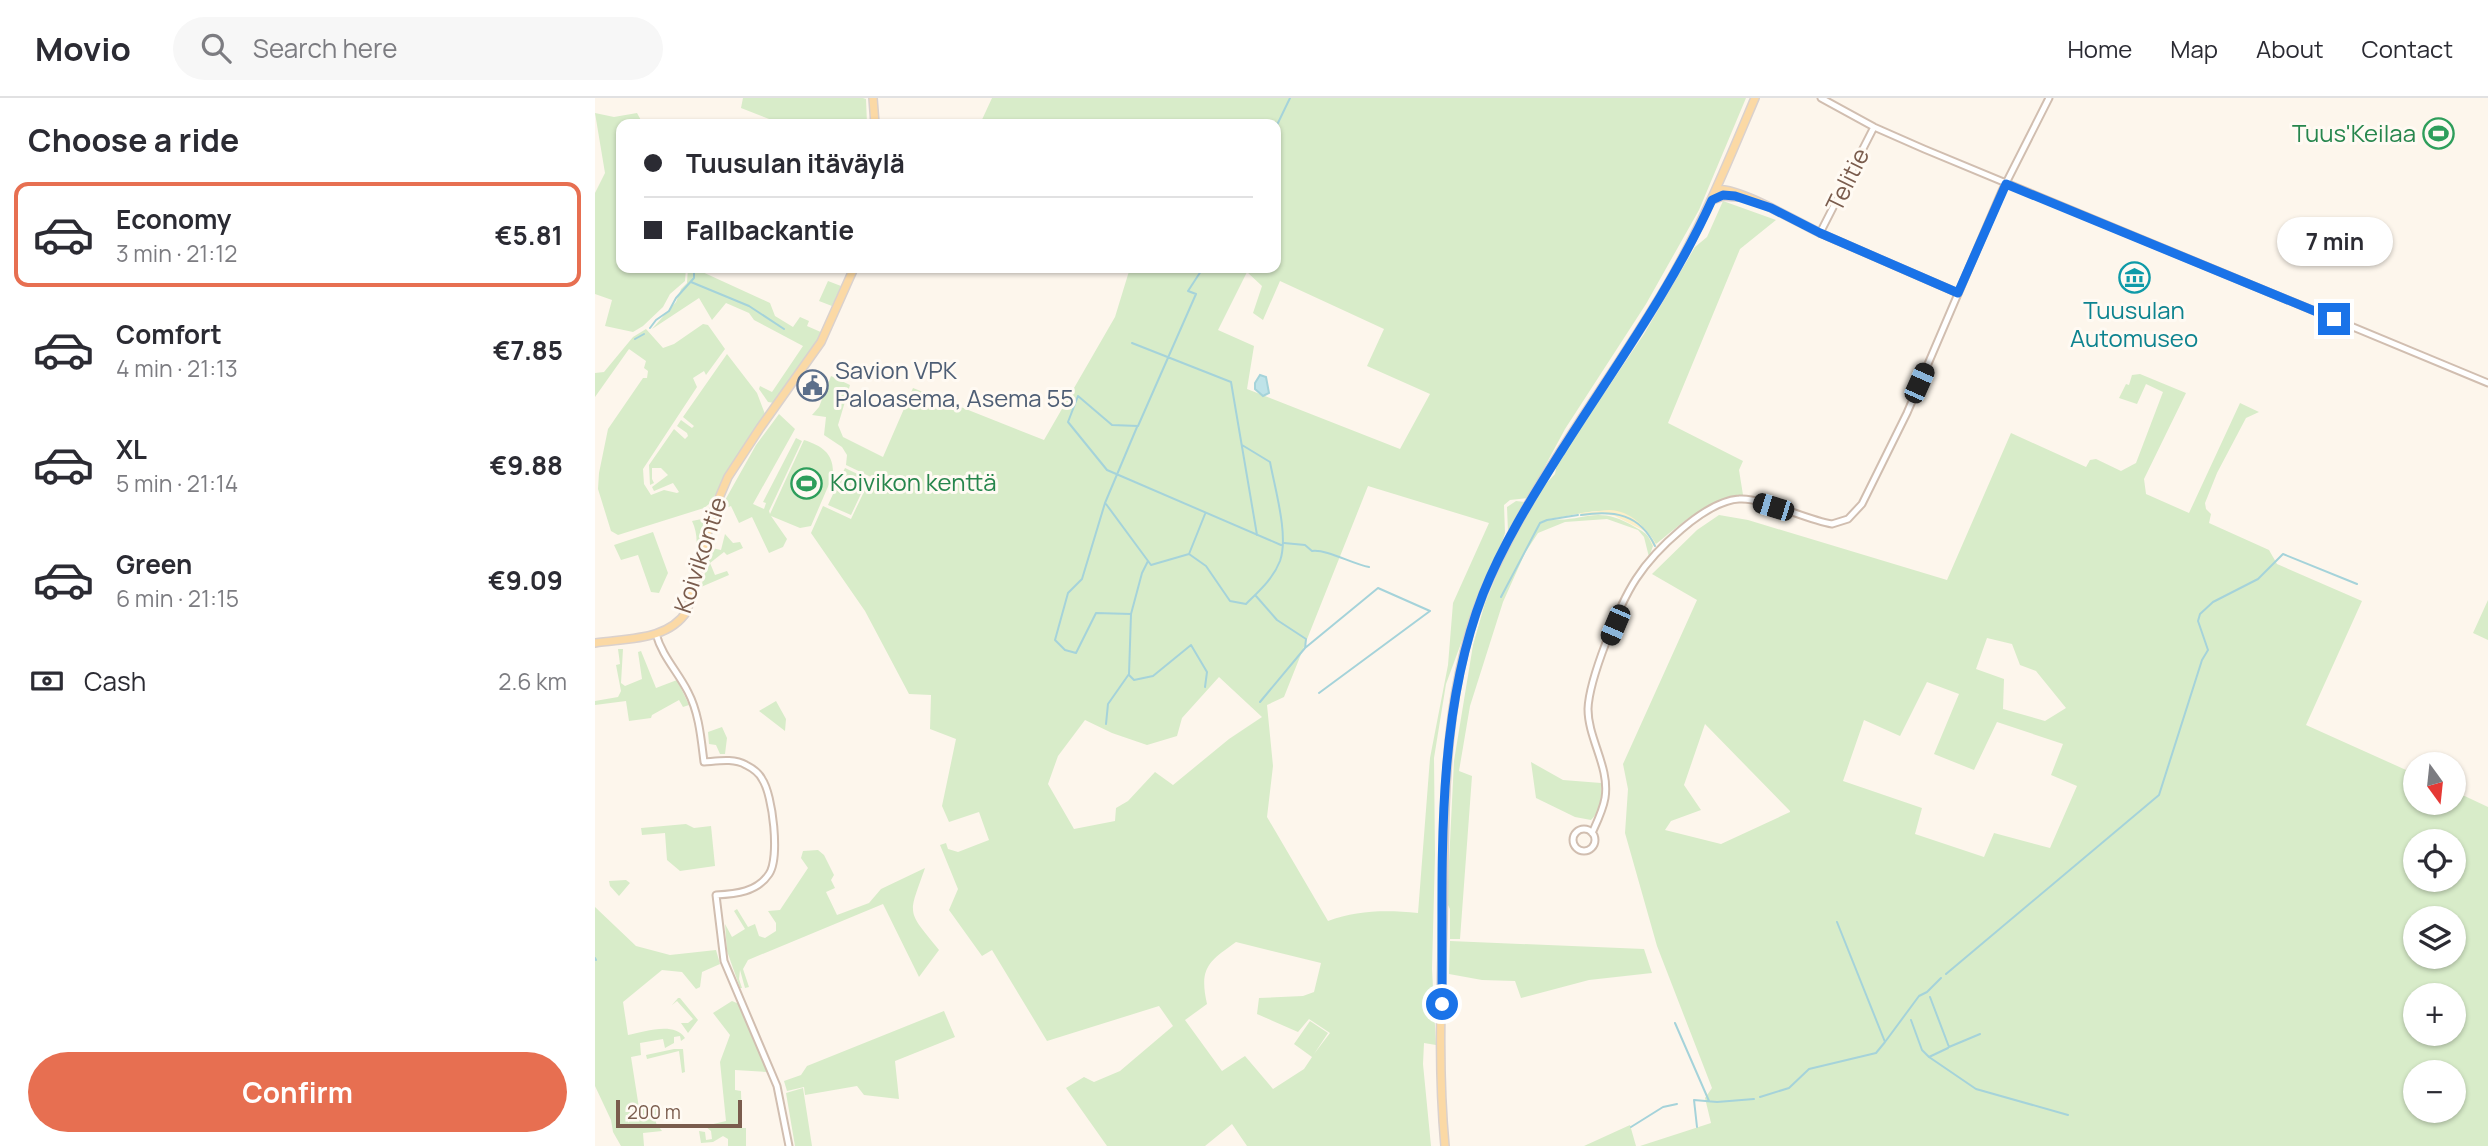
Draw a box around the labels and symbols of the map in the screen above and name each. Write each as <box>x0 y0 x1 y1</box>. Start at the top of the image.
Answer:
place label: Tuus'Keilaa <box>2292 116 2416 149</box>
sports icon: Tuus'Keilaa <box>2422 117 2456 151</box>
street label: Telitie <box>1817 142 1876 217</box>
callout: 7 min <box>2276 218 2392 266</box>
museum icon: Tuusulan Automuseo <box>2117 260 2151 294</box>
place label: Tuusulan Automuseo <box>2070 293 2198 354</box>
route end <box>2318 303 2350 335</box>
place label: Savion VPK Paloasema, Asema 55 <box>835 353 1074 414</box>
car <box>1901 360 1938 406</box>
public building icon: Savion VPK Paloasema, Asema 55 <box>795 368 829 402</box>
place label: Koivikon kenttä <box>830 465 997 498</box>
sports icon: Koivikon kenttä <box>790 466 824 500</box>
car <box>1750 491 1797 523</box>
street label: Koivikontie <box>665 492 734 617</box>
car <box>1598 602 1633 648</box>
north arrow <box>2403 752 2466 816</box>
route start <box>1426 988 1458 1020</box>
scale bar <box>616 1097 742 1129</box>

